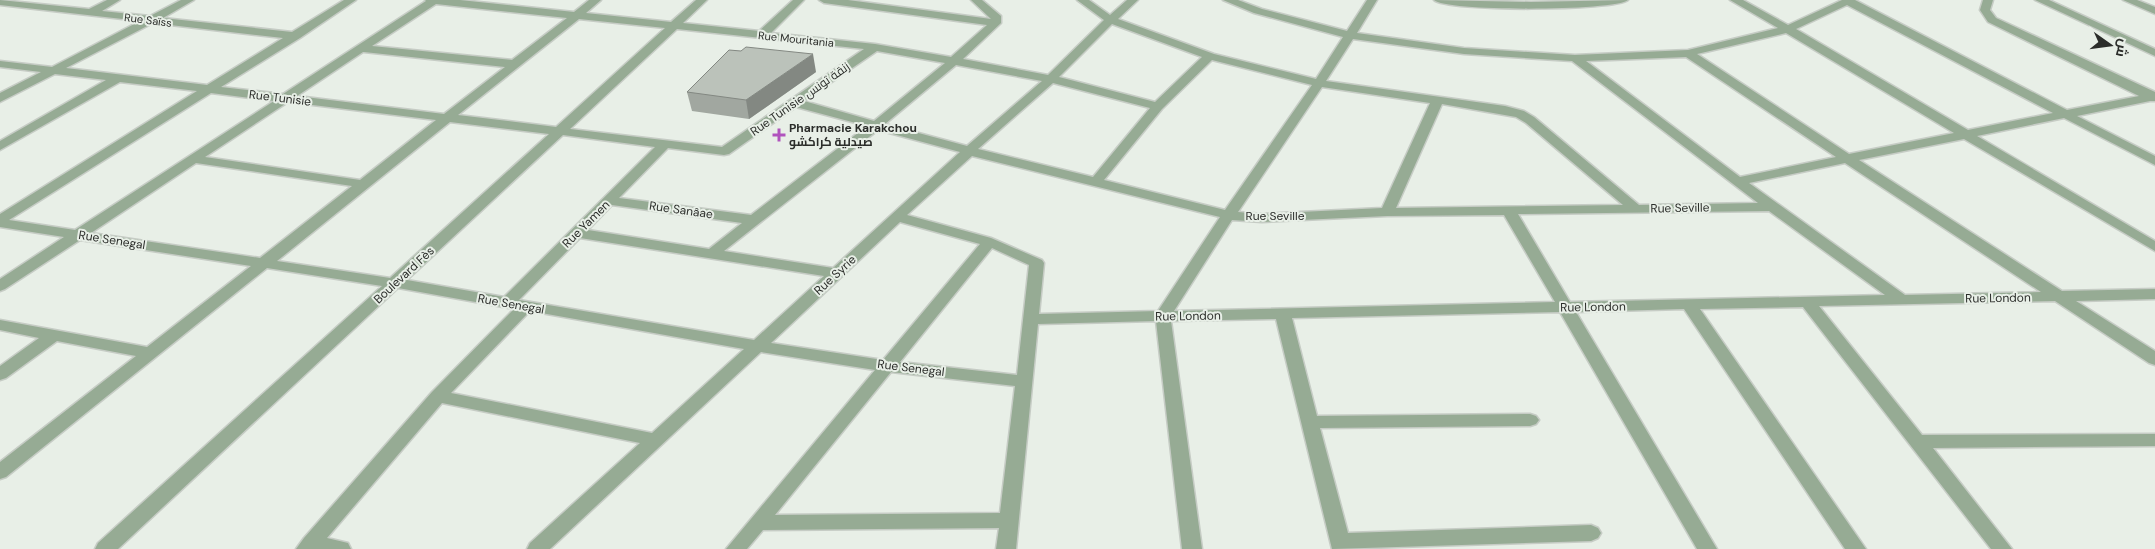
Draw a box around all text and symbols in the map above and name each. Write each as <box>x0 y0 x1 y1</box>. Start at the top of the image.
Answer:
street label: Rue Saïss <box>123 10 173 30</box>
north arrow <box>2085 20 2135 70</box>
street label: Rue Mouritania <box>757 28 835 50</box>
text: ش <box>2112 37 2134 59</box>
street label: Rue Tunisie زنقة تونس <box>747 59 853 139</box>
street label: Rue Tunisie <box>248 86 312 110</box>
place label: Pharmacie Karakchou صيدلية كراكشو <box>789 120 917 150</box>
marker: Pharmacie Karakchou صيدلية كراكشو <box>773 129 785 141</box>
street label: Rue Yamen <box>559 197 613 251</box>
street label: Rue Sanâae <box>648 198 714 222</box>
street label: Rue Seville <box>1650 199 1710 217</box>
street label: Rue Seville <box>1246 208 1305 224</box>
street label: Rue Senegal <box>77 227 147 253</box>
street label: Boulevard Fès <box>370 243 438 307</box>
street label: Rue Syrie <box>811 251 860 299</box>
street label: Rue London <box>1965 289 2031 307</box>
street label: Rue Senegal <box>476 290 546 318</box>
street label: Rue London <box>1560 298 1626 316</box>
street label: Rue London <box>1155 307 1221 325</box>
street label: Rue Senegal <box>877 356 945 380</box>

